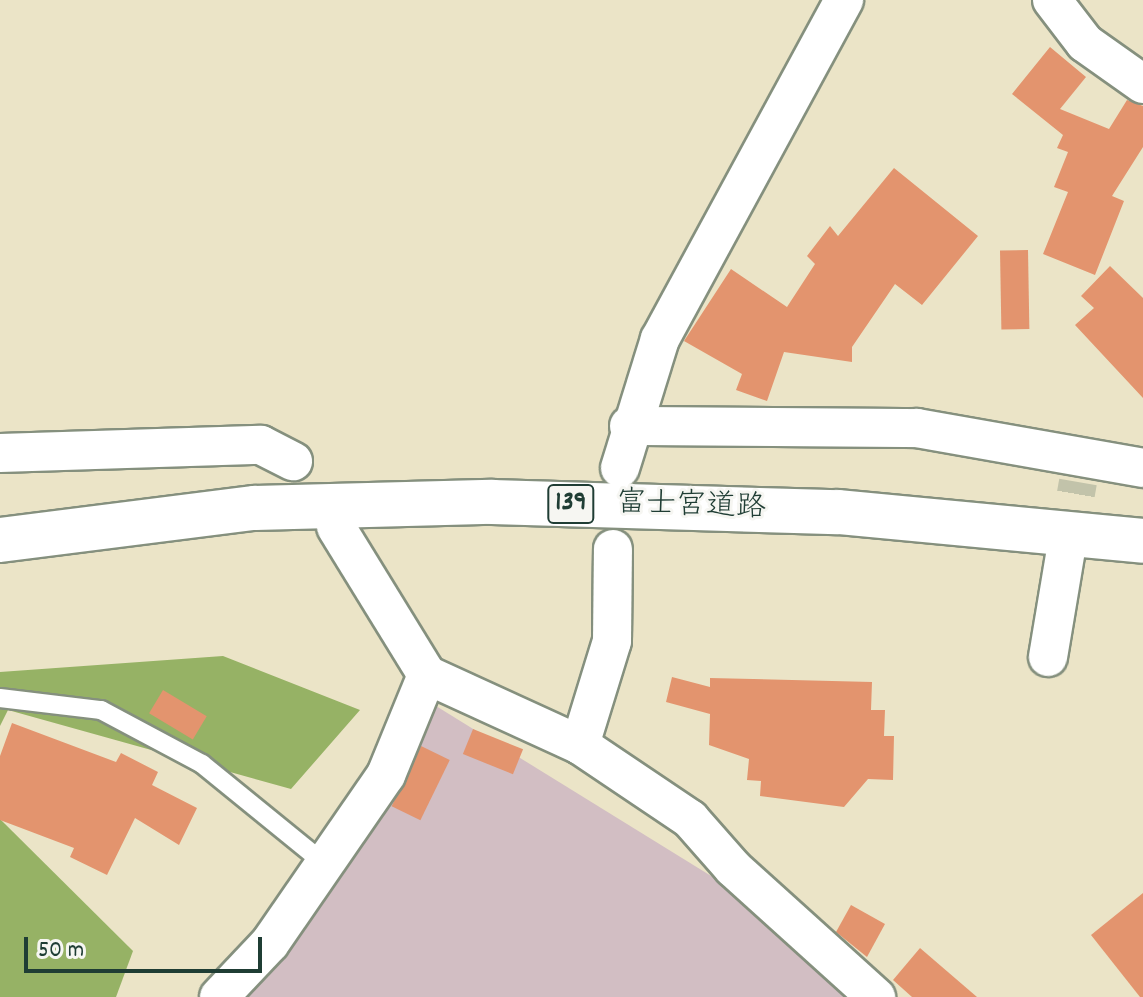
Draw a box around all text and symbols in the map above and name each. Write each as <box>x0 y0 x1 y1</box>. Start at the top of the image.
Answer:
road number: 139 <box>547 480 595 528</box>
street label: 富士宮道路 <box>615 487 767 529</box>
scale bar <box>28 921 266 971</box>
text: 50 m <box>38 934 84 968</box>

